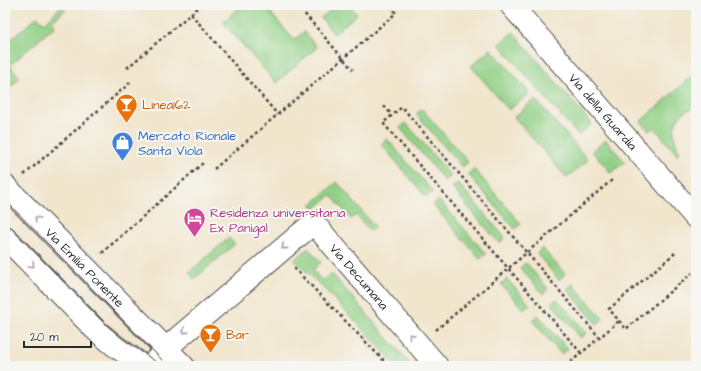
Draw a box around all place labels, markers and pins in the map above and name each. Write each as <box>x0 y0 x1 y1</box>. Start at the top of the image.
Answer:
bar icon: Linea162 <box>114 91 140 124</box>
place label: Linea162 <box>142 96 191 114</box>
place label: Mercato Rionale Santa Viola <box>138 127 236 160</box>
shop icon: Mercato Rionale Santa Viola <box>110 129 136 162</box>
place label: Residenza universitaria Ex Panigal <box>210 204 346 238</box>
hotel icon: Residenza universitaria Ex Panigal <box>181 206 207 239</box>
bar icon: Bar <box>197 321 223 354</box>
place label: Bar <box>226 326 249 344</box>

